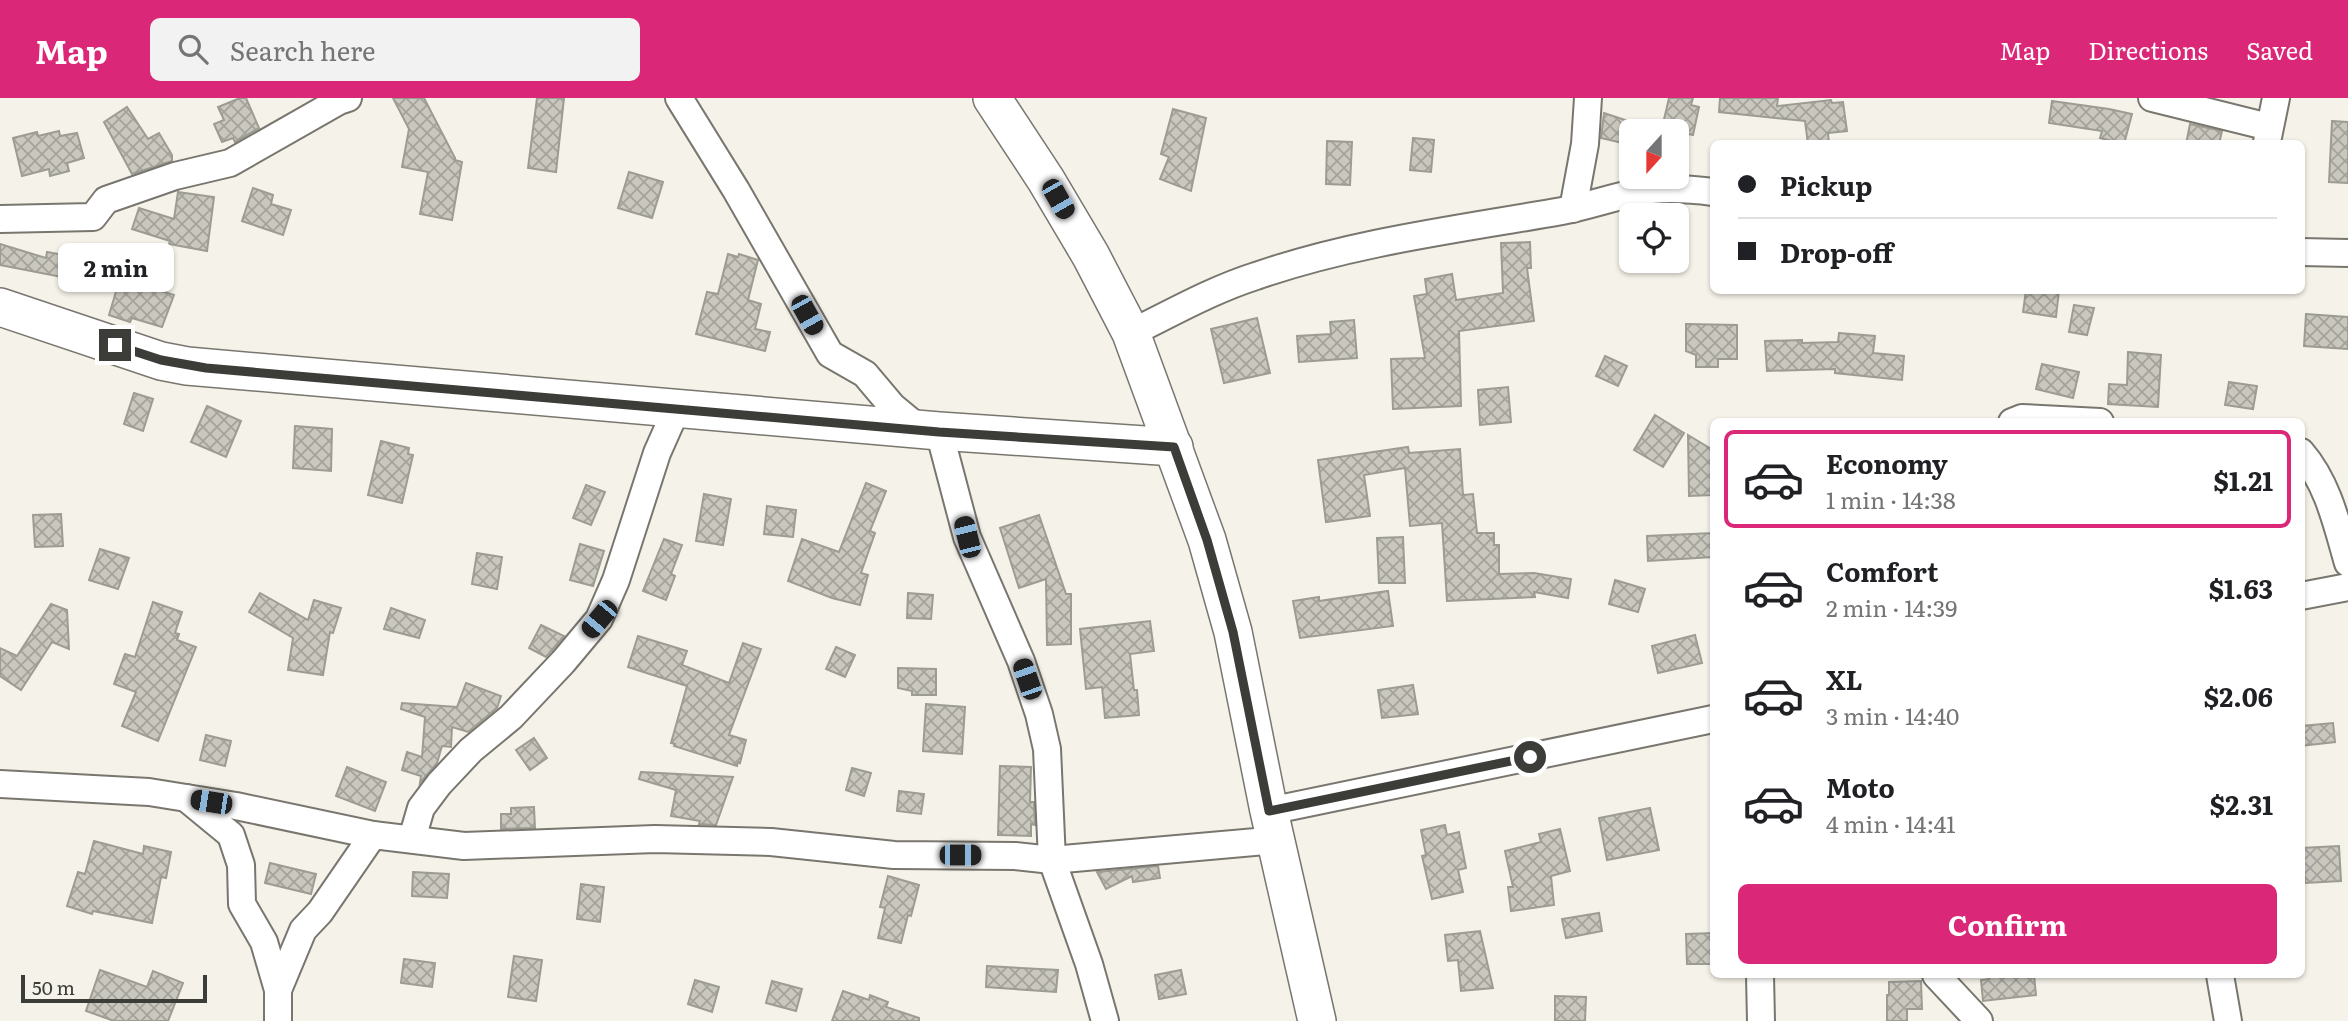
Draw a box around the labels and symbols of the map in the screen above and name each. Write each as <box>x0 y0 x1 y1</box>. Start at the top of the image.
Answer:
north arrow <box>1619 119 1689 189</box>
car <box>1039 176 1078 222</box>
callout: 2 min <box>57 244 173 292</box>
car <box>788 292 827 338</box>
route end <box>99 329 131 361</box>
car <box>952 514 983 560</box>
car <box>578 596 621 642</box>
car <box>1011 656 1044 702</box>
route start <box>1514 741 1546 773</box>
car <box>189 788 234 816</box>
car <box>940 845 982 866</box>
scale bar <box>21 972 206 1004</box>

